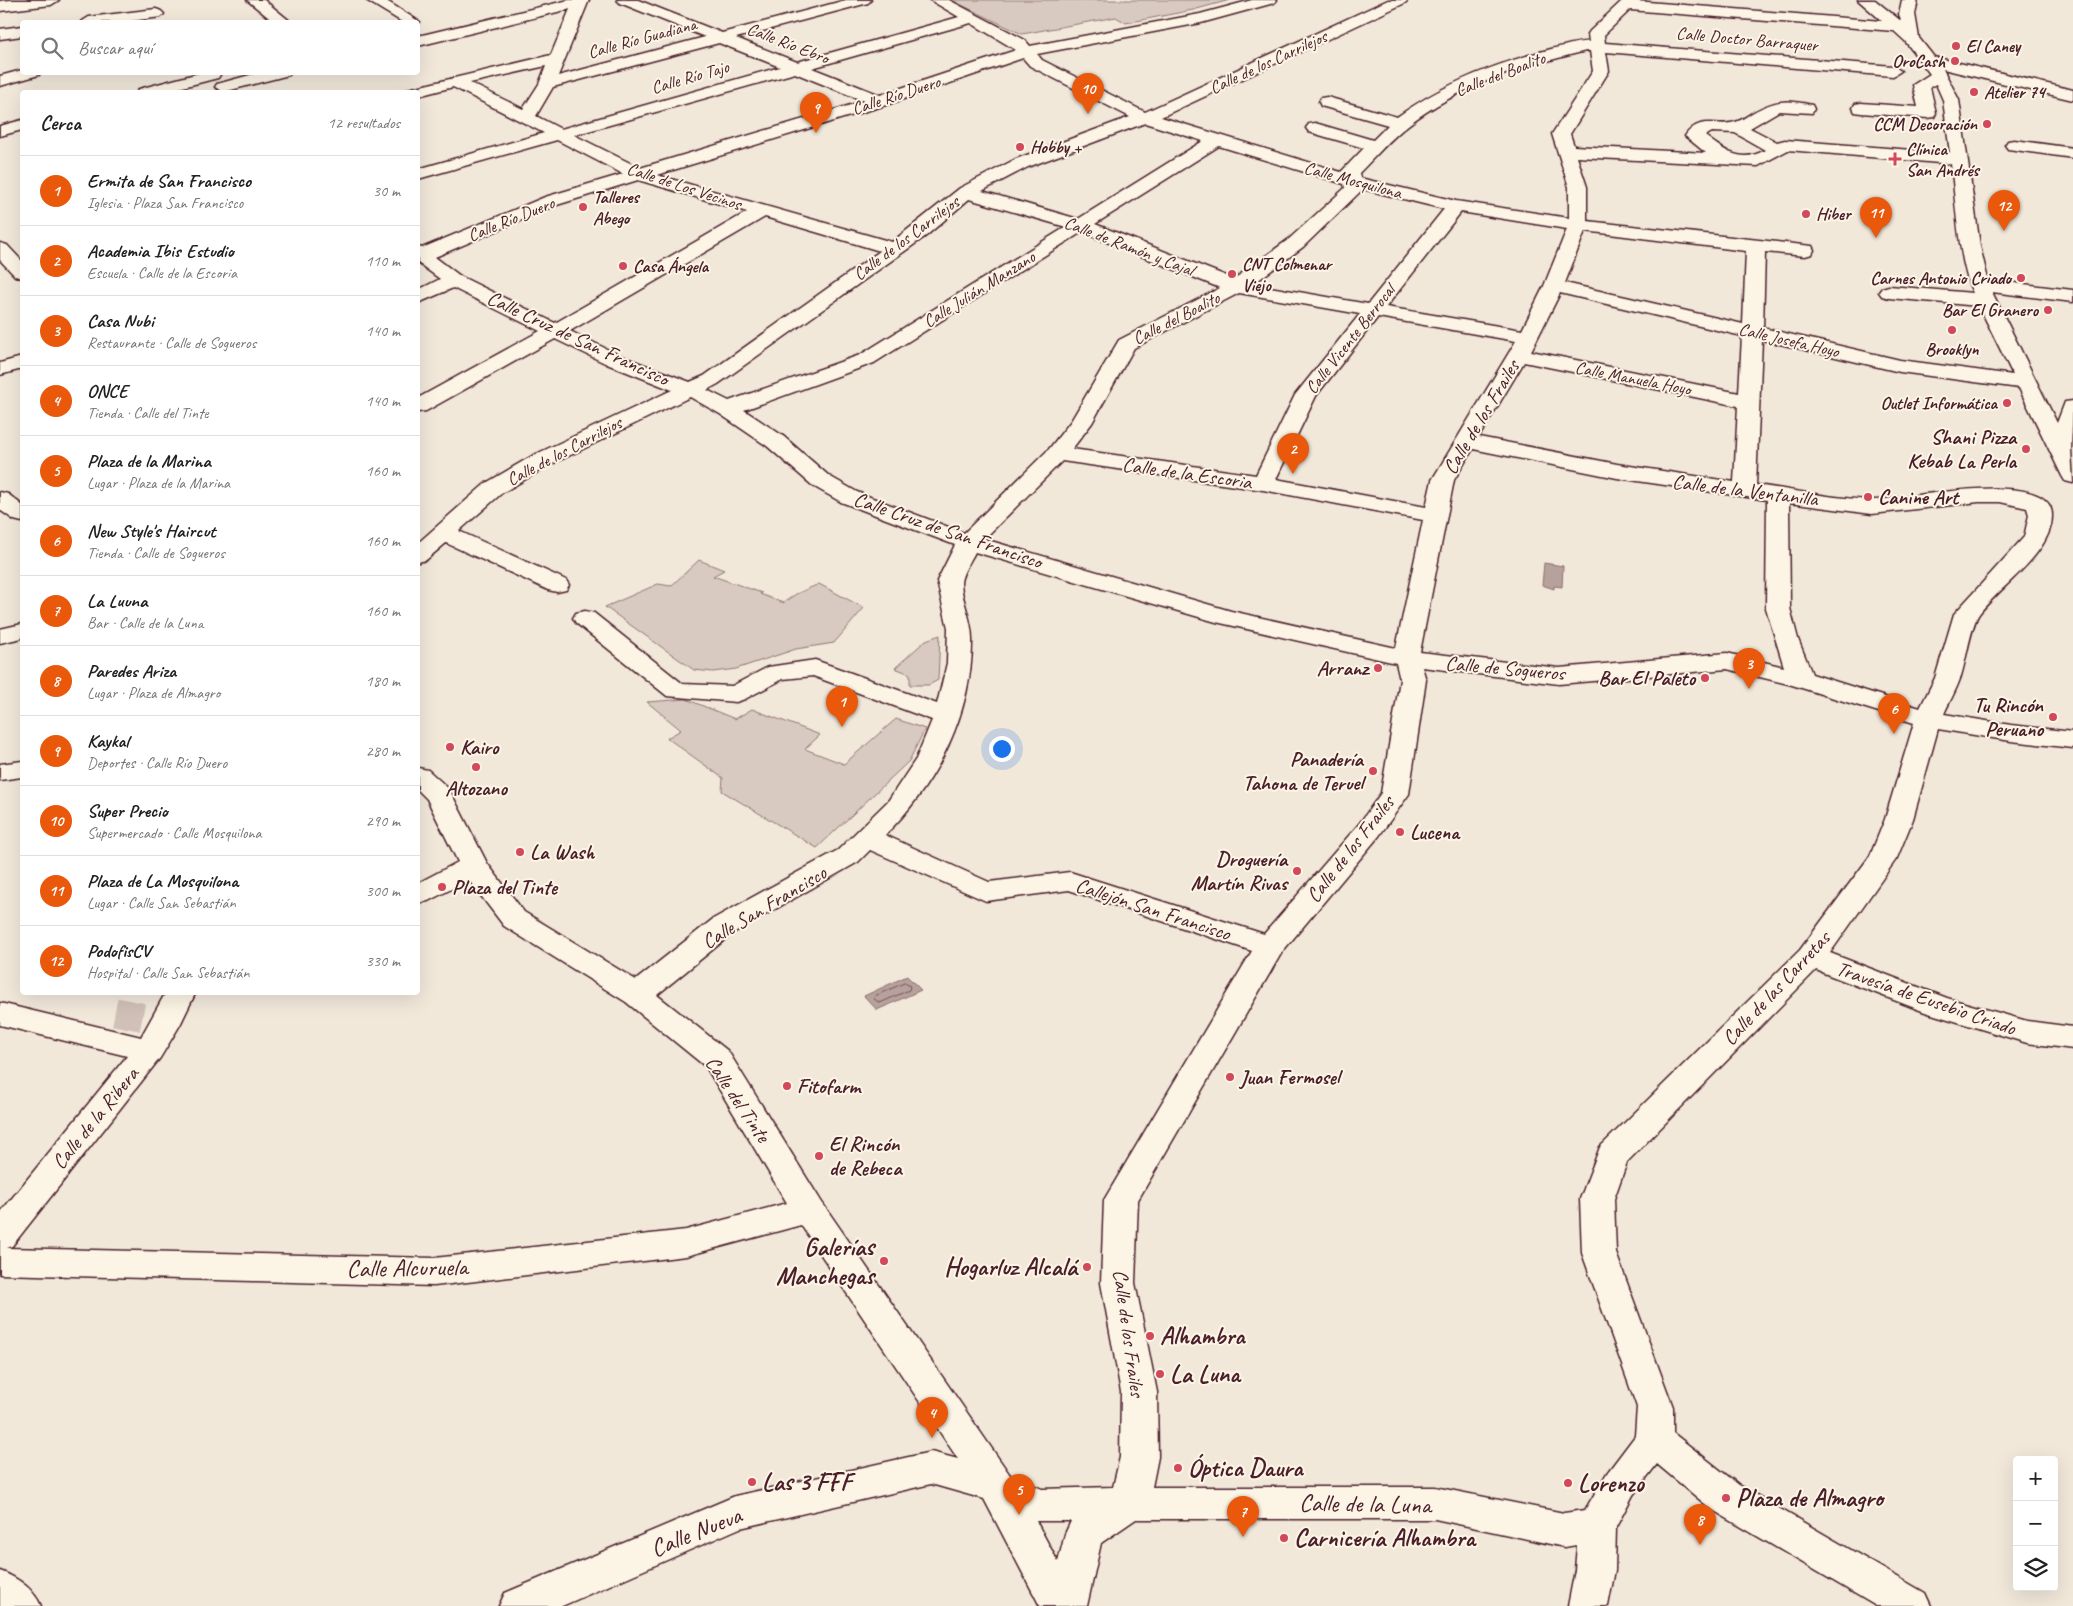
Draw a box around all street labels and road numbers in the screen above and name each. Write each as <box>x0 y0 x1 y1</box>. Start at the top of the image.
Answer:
street label: Calle Río Guadiana <box>585 13 700 63</box>
street label: Calle Río Ebro <box>744 17 834 69</box>
street label: Calle Doctor Barraquer <box>1675 22 1820 56</box>
street label: Calle de los Carrilejos <box>1206 24 1332 99</box>
street label: Calle del Boalito <box>1452 46 1550 101</box>
street label: Calle Río Tajo <box>649 55 733 99</box>
street label: Calle Río Duero <box>849 70 944 120</box>
street label: Calle Mosquilona <box>1302 156 1405 204</box>
street label: Calle de Los Vecinos <box>624 157 746 215</box>
street label: Calle de los Carrilejos <box>849 190 965 285</box>
street label: Calle Río Duero <box>464 191 559 246</box>
street label: Calle de Ramón y Cajal <box>1061 211 1200 282</box>
street label: Calle Julián Manzano <box>919 245 1040 332</box>
street label: Calle Vicente Berrocal <box>1300 278 1401 398</box>
street label: Calle Cruz de San Francisco <box>483 284 675 393</box>
street label: Calle del Boalito <box>1129 286 1225 349</box>
street label: Calle Josefa Hoyo <box>1737 318 1843 363</box>
street label: Calle de los Frailes <box>1437 354 1526 479</box>
street label: Calle Manuela Hoyo <box>1573 356 1694 400</box>
street label: Calle de los Carrilejos <box>503 411 627 491</box>
street label: Calle de la Escoria <box>1121 451 1255 495</box>
street label: Calle de la Ventanilla <box>1671 468 1821 512</box>
street label: Calle Cruz de San Francisco <box>850 486 1048 575</box>
street label: Calle de Sogueros <box>1444 650 1568 686</box>
street label: Calle de los Frailes <box>1300 789 1401 908</box>
street label: Calle San Francisco <box>697 859 832 954</box>
street label: Callejón San Francisco <box>1072 872 1235 947</box>
street label: Calle de las Carretas <box>1716 924 1837 1051</box>
street label: Travesía de Eusebio Criado <box>1833 955 2021 1041</box>
street label: Calle del Tinte <box>700 1051 777 1148</box>
street label: Calle de la Ribera <box>46 1060 145 1174</box>
street label: Calle Alcuruela <box>346 1251 471 1285</box>
street label: Calle de los Frailes <box>1107 1268 1151 1400</box>
street label: Calle de la Luna <box>1299 1487 1434 1521</box>
street label: Calle Nueva <box>646 1499 748 1565</box>

